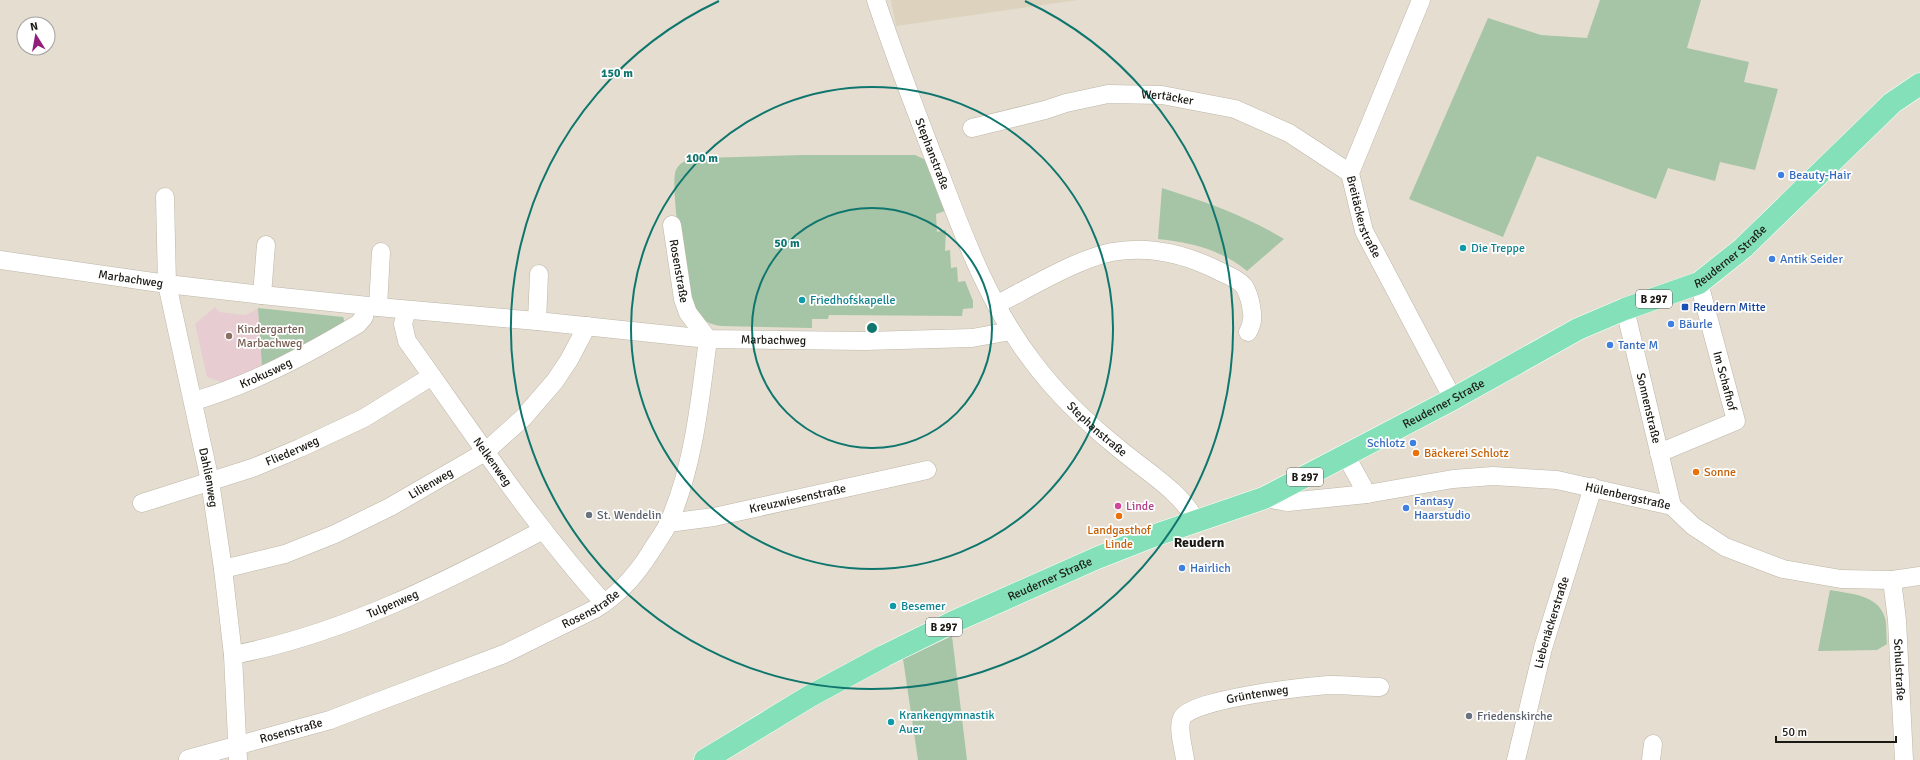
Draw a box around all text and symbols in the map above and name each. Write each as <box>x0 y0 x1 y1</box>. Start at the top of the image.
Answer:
north arrow <box>16 16 56 56</box>
text: N <box>29 20 39 34</box>
text: 150 m <box>601 66 633 81</box>
street label: Wertäcker <box>1141 88 1195 109</box>
street label: Stephanstraße <box>911 116 952 192</box>
text: 100 m <box>686 151 718 166</box>
place label: Beauty-Hair <box>1789 168 1851 183</box>
marker: Beauty-Hair <box>1776 170 1786 180</box>
street label: Breitäckerstraße <box>1343 174 1384 261</box>
street label: Reuderner Straße <box>1692 222 1770 292</box>
text: 50 m <box>774 236 800 251</box>
street label: Rosenstraße <box>666 238 691 304</box>
place label: Die Treppe <box>1471 241 1525 256</box>
marker: Die Treppe <box>1458 243 1468 253</box>
place label: Antik Seider <box>1780 252 1843 267</box>
marker: Antik Seider <box>1767 254 1777 264</box>
street label: Marbachweg <box>97 267 164 291</box>
road number: B 297 <box>1636 290 1672 308</box>
place label: Friedhofskapelle <box>810 293 895 308</box>
marker: Friedhofskapelle <box>797 295 807 305</box>
place label: Reudern Mitte <box>1693 300 1766 315</box>
marker: Reudern Mitte <box>1680 302 1690 312</box>
place label: Bäurle <box>1679 317 1713 332</box>
marker: Bäurle <box>1666 319 1676 329</box>
centre of rings <box>865 321 879 335</box>
place label: Kindergarten Marbachweg <box>237 322 304 351</box>
marker: Kindergarten Marbachweg <box>224 331 234 341</box>
street label: Marbachweg <box>741 332 806 348</box>
place label: Tante M <box>1618 338 1658 353</box>
marker: Tante M <box>1605 340 1615 350</box>
street label: Im Schafhof <box>1709 350 1740 414</box>
street label: Krokusweg <box>237 355 295 392</box>
street label: Sonnenstraße <box>1633 372 1664 445</box>
street label: Reuderner Straße <box>1400 376 1487 432</box>
street label: Stephanstraße <box>1063 399 1130 460</box>
street label: Fliederweg <box>263 433 322 470</box>
street label: Nelkenweg <box>470 435 515 489</box>
place label: Schlotz <box>1367 436 1405 451</box>
marker: Schlotz <box>1408 438 1418 448</box>
street label: Dahlienweg <box>195 446 221 508</box>
place label: Bäckerei Schlotz <box>1424 446 1509 461</box>
marker: Bäckerei Schlotz <box>1411 448 1421 458</box>
street label: Lilienweg <box>406 465 456 503</box>
place label: Sonne <box>1704 465 1736 480</box>
marker: Sonne <box>1691 467 1701 477</box>
road number: B 297 <box>1287 468 1323 486</box>
street label: Hülenbergstraße <box>1584 480 1672 513</box>
street label: Kreuzwiesenstraße <box>748 481 848 517</box>
place label: Fantasy Haarstudio <box>1414 494 1471 523</box>
place label: Linde <box>1126 499 1154 514</box>
marker: Linde <box>1113 501 1123 511</box>
marker: Fantasy Haarstudio <box>1401 503 1411 513</box>
place label: St. Wendelin <box>597 508 662 523</box>
marker: St. Wendelin <box>584 510 594 520</box>
marker: Landgasthof Linde <box>1114 511 1124 521</box>
place label: Landgasthof Linde <box>1087 523 1152 552</box>
district label: Reudern <box>1174 534 1225 551</box>
street label: Reuderner Straße <box>1005 554 1095 605</box>
place label: Hairlich <box>1190 561 1231 576</box>
marker: Hairlich <box>1177 563 1187 573</box>
street label: Liebenäckerstraße <box>1531 575 1573 670</box>
street label: Tulpenweg <box>365 587 421 622</box>
street label: Rosenstraße <box>559 587 623 632</box>
place label: Besemer <box>901 599 946 614</box>
marker: Besemer <box>888 601 898 611</box>
road number: B 297 <box>926 618 962 636</box>
street label: Schulstraße <box>1890 638 1908 701</box>
street label: Grüntenweg <box>1225 682 1289 707</box>
place label: Krankengymnastik Auer <box>899 708 994 737</box>
place label: Friedenskirche <box>1477 709 1553 724</box>
marker: Friedenskirche <box>1464 711 1474 721</box>
street label: Rosenstraße <box>258 715 324 747</box>
marker: Krankengymnastik Auer <box>886 717 896 727</box>
scale bar <box>1776 718 1896 744</box>
text: 50 m <box>1782 725 1807 740</box>

